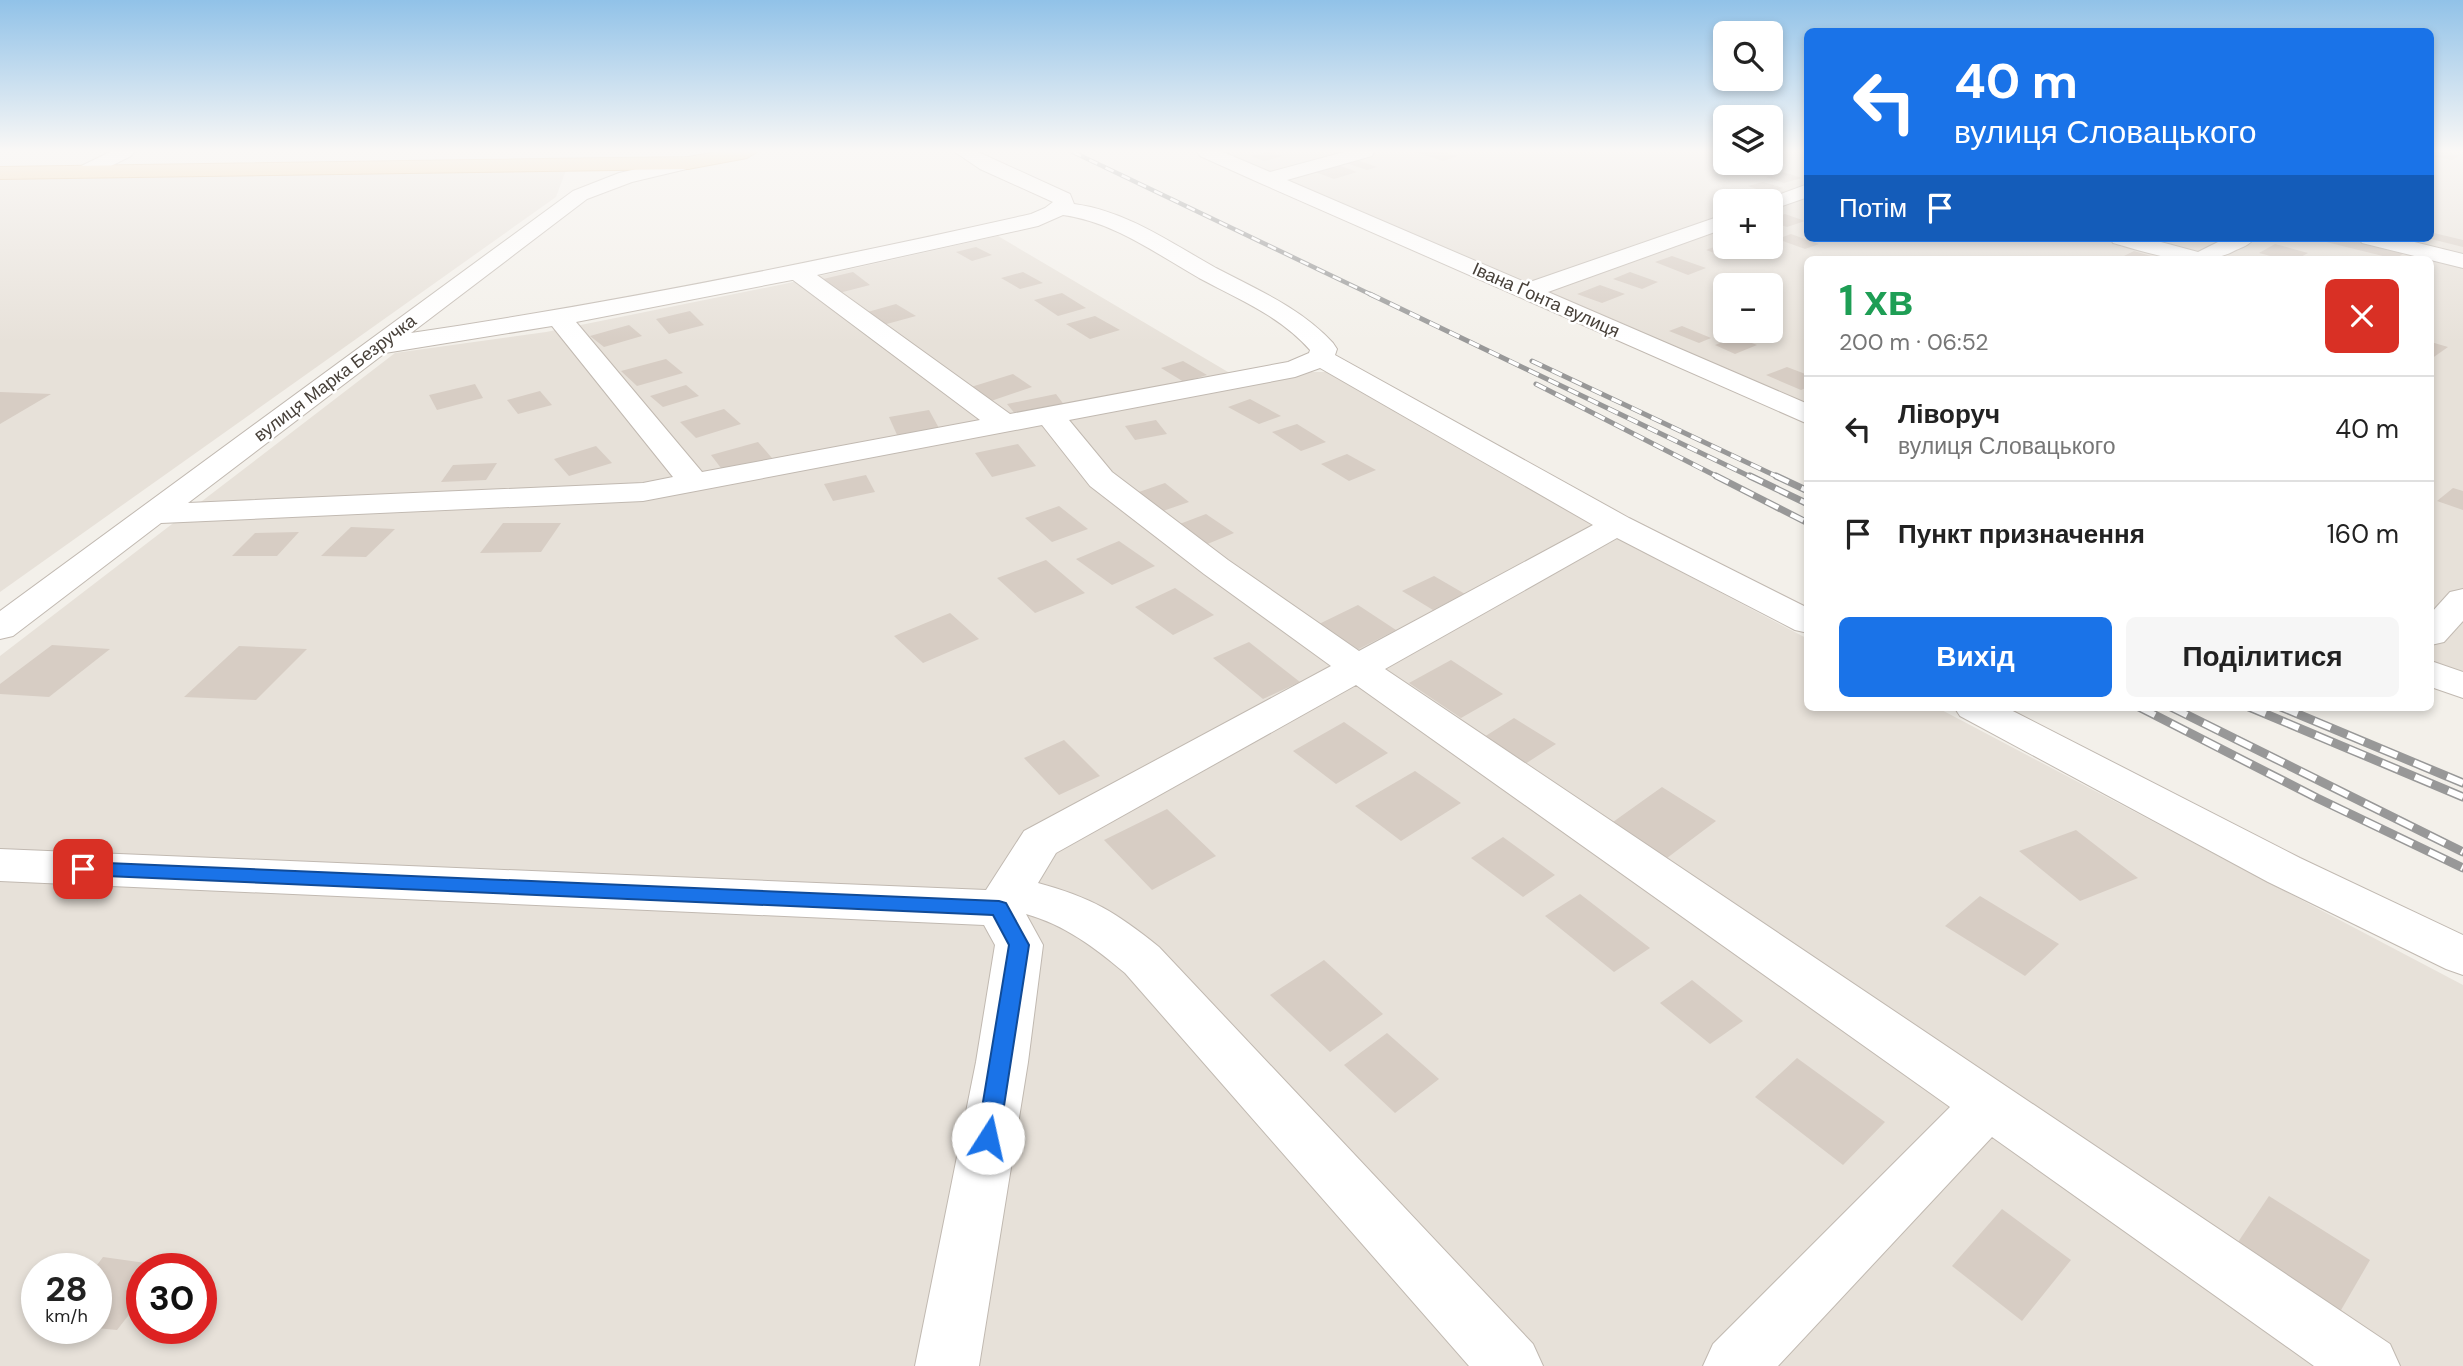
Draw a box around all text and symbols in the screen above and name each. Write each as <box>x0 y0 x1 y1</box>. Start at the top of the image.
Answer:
map controls <box>1713 21 1783 343</box>
button: search <box>1713 21 1783 91</box>
text: 40 m <box>1954 49 2078 113</box>
icon: left <box>1839 56 1930 147</box>
button: layers <box>1713 105 1783 175</box>
text: вулиця Словацького <box>1954 111 2257 153</box>
button: + <box>1713 189 1783 259</box>
icon: arrive <box>1921 189 1959 227</box>
text: Потім <box>1839 191 1907 225</box>
street label: Івана Ґонта вулиця <box>1468 257 1624 343</box>
button: − <box>1713 273 1783 343</box>
text: 1 хв <box>1839 273 1913 328</box>
button: close <box>2325 279 2399 353</box>
street label: вулиця Марка Безручка <box>249 308 422 447</box>
text: 200 m · 06:52 <box>1839 327 1989 357</box>
text: Ліворуч <box>1898 397 2000 431</box>
icon: left <box>1839 410 1877 448</box>
text: 40 m <box>2335 412 2399 446</box>
text: вулиця Словацького <box>1898 431 2116 461</box>
icon: arrive <box>1839 515 1877 553</box>
text: Пункт призначення <box>1898 517 2145 551</box>
text: 160 m <box>2327 517 2399 551</box>
button: Вихід <box>1839 617 2112 697</box>
button: Поділитися <box>2126 617 2399 697</box>
pin <box>53 839 113 899</box>
icon: arrive <box>64 850 102 888</box>
position arrow <box>951 1101 1025 1175</box>
speed limit sign: 30 <box>126 1253 217 1344</box>
text: 28 <box>45 1266 88 1312</box>
text: km/h <box>45 1304 88 1328</box>

